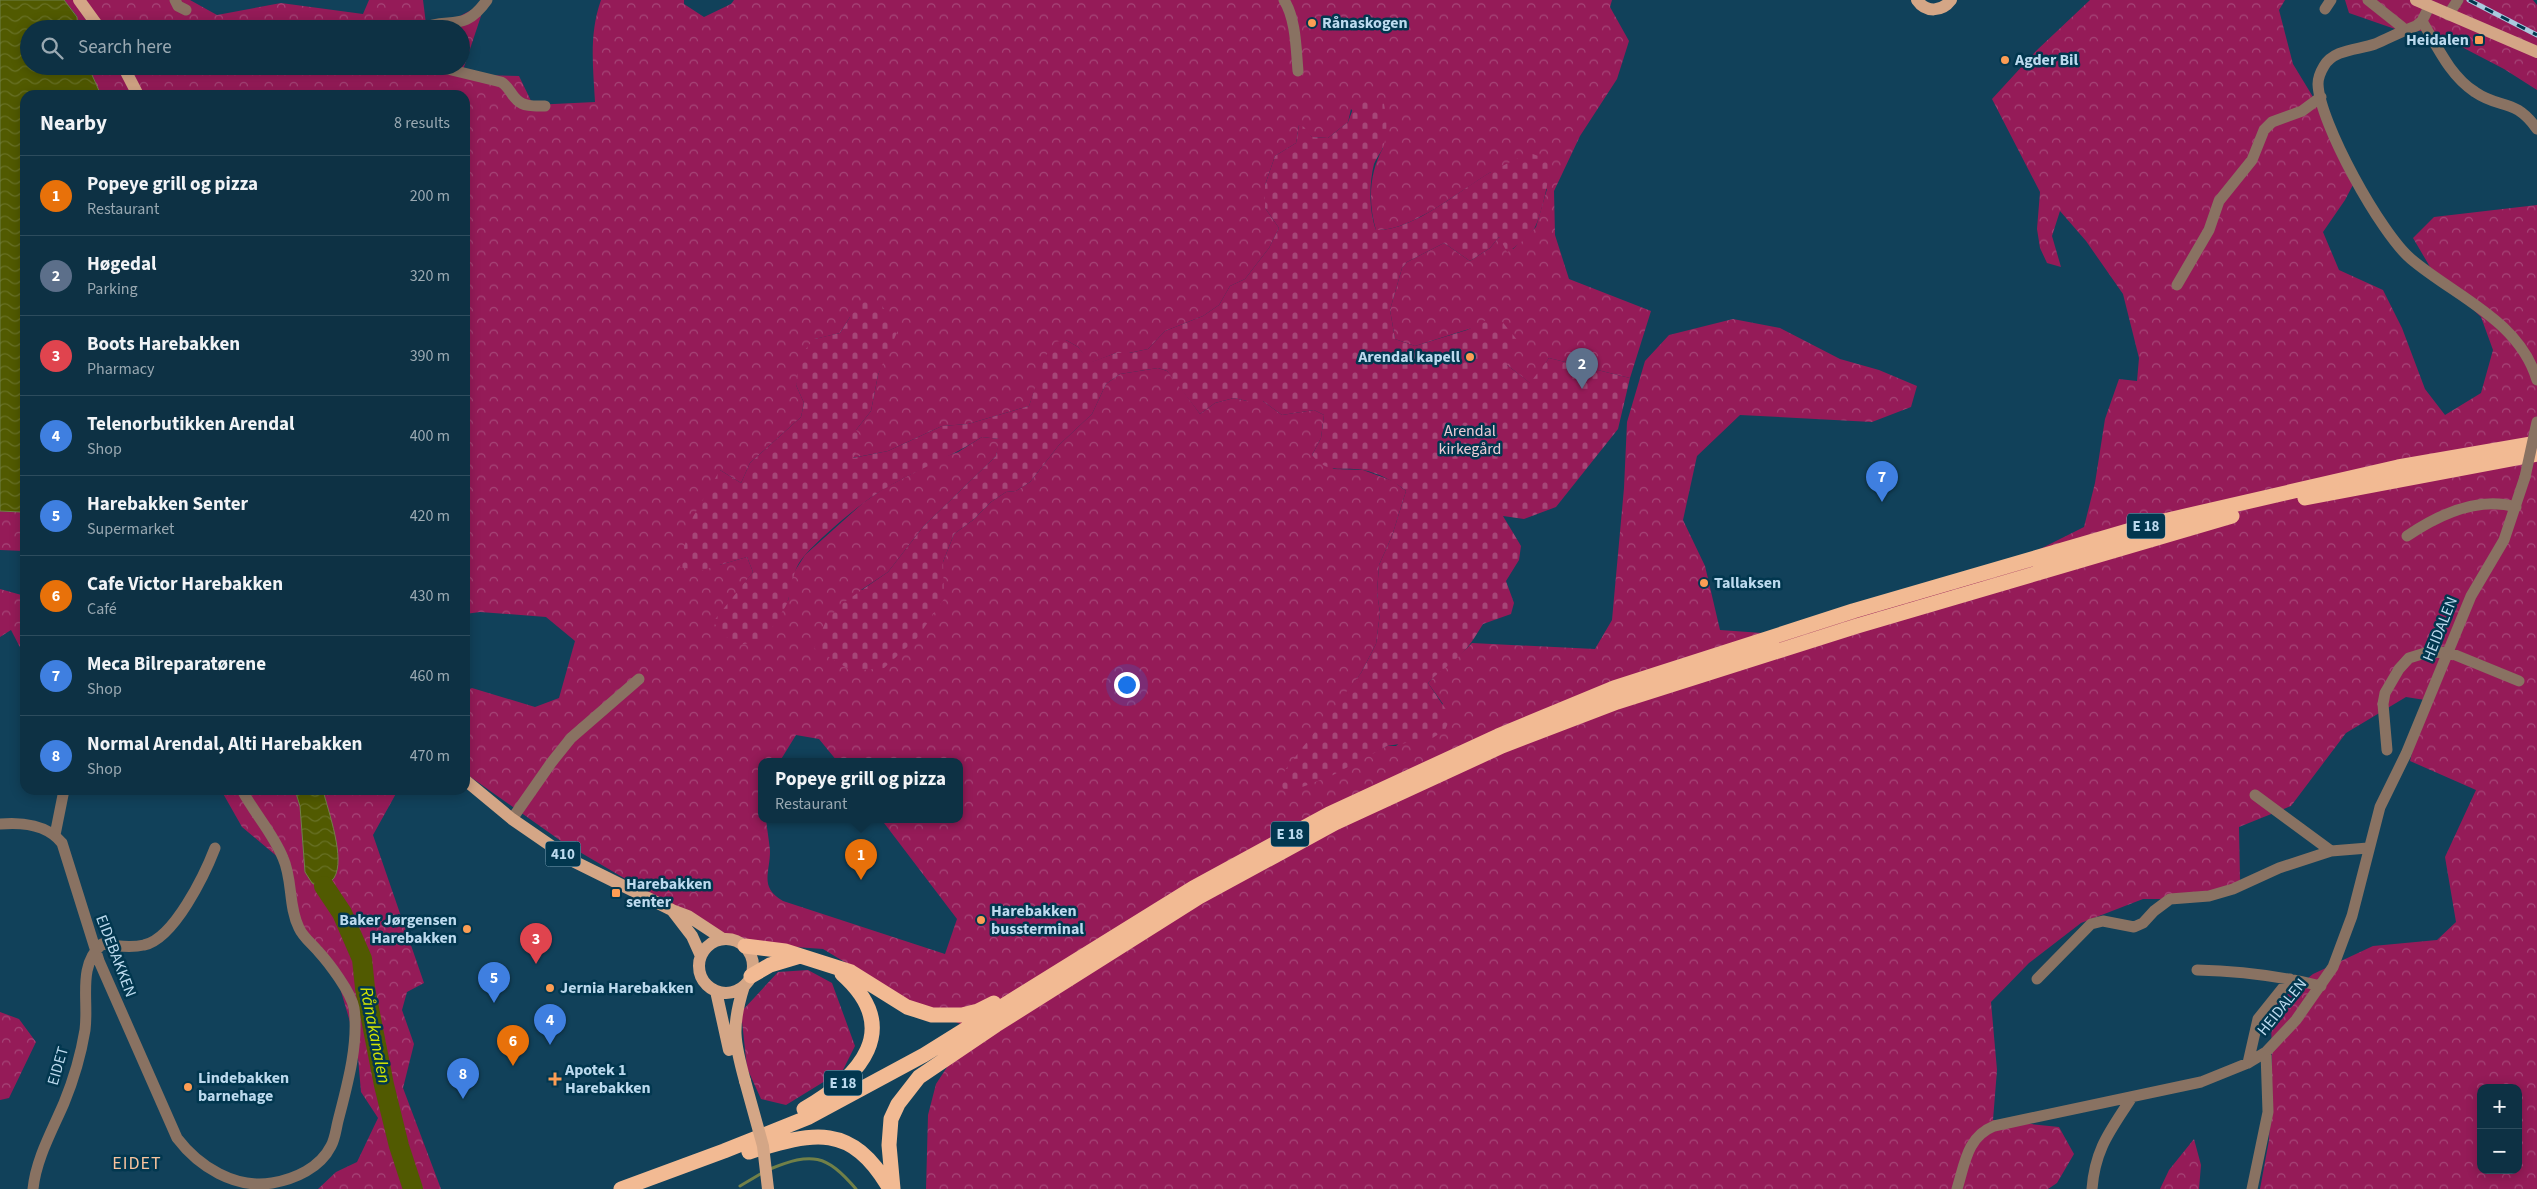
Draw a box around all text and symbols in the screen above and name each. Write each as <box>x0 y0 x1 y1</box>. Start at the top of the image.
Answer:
place label: Rånaskogen <box>1322 12 1408 34</box>
marker: Rånaskogen <box>1306 17 1318 29</box>
search box <box>20 20 470 75</box>
place label: Heidalen <box>2406 29 2469 51</box>
icon: search <box>38 34 66 62</box>
text: Search here <box>78 34 172 61</box>
marker: Heidalen <box>2473 34 2485 46</box>
place label: Agder Bil <box>2014 49 2079 71</box>
marker: Agder Bil <box>1999 54 2011 66</box>
text: Nearby <box>40 108 107 138</box>
text: 8 results <box>394 112 450 134</box>
text: Popeye grill og pizza <box>87 171 258 198</box>
text: 1 <box>52 185 60 207</box>
text: 200 m <box>410 185 450 207</box>
text: Restaurant <box>87 198 160 220</box>
text: Høgedal <box>87 251 156 278</box>
text: 2 <box>52 265 60 287</box>
text: 320 m <box>410 265 450 287</box>
text: Parking <box>87 278 138 300</box>
text: Boots Harebakken <box>87 331 240 358</box>
text: 3 <box>52 345 60 367</box>
text: 390 m <box>410 345 450 367</box>
place label: Arendal kapell <box>1357 346 1460 368</box>
pin: 2 <box>1566 348 1598 389</box>
marker: Arendal kapell <box>1464 351 1476 363</box>
text: Pharmacy <box>87 358 155 380</box>
text: Telenorbutikken Arendal <box>87 411 295 438</box>
park label: Arendal kirkegård <box>1439 420 1501 460</box>
text: 4 <box>52 425 60 447</box>
text: 400 m <box>410 425 450 447</box>
text: Shop <box>87 438 122 460</box>
pin: 7 <box>1866 461 1898 502</box>
text: Harebakken Senter <box>87 491 248 518</box>
text: 5 <box>52 505 60 527</box>
text: 420 m <box>410 505 450 527</box>
road number: E 18 <box>2127 514 2165 538</box>
text: Supermarket <box>87 518 174 540</box>
text: Cafe Victor Harebakken <box>87 571 283 598</box>
place label: Tallaksen <box>1714 572 1781 594</box>
marker: Tallaksen <box>1698 577 1710 589</box>
text: 6 <box>52 585 60 607</box>
text: 430 m <box>410 585 450 607</box>
street label: HEIDALEN <box>2417 593 2463 665</box>
text: Café <box>87 598 117 620</box>
text: Meca Bilreparatørene <box>87 651 266 678</box>
text: 7 <box>52 665 60 687</box>
text: 460 m <box>410 665 450 687</box>
your location <box>1114 672 1140 698</box>
text: Shop <box>87 678 122 700</box>
text: Normal Arendal, Alti Harebakken <box>87 731 362 758</box>
text: 8 <box>52 745 60 767</box>
text: 470 m <box>410 745 450 767</box>
text: Shop <box>87 758 122 780</box>
popup <box>758 758 963 823</box>
text: Popeye grill og pizza <box>775 766 946 793</box>
text: Restaurant <box>775 793 848 815</box>
road number: E 18 <box>1271 822 1309 846</box>
pin: 1 <box>845 839 877 880</box>
road number: 410 <box>546 842 580 866</box>
place label: Harebakken senter <box>626 873 712 913</box>
marker: Harebakken senter <box>610 887 622 899</box>
place label: Harebakken bussterminal <box>991 900 1084 940</box>
place label: Baker Jørgensen Harebakken <box>339 909 457 949</box>
street label: EIDEBAKKEN <box>90 912 142 1000</box>
marker: Harebakken bussterminal <box>975 914 987 926</box>
marker: Baker Jørgensen Harebakken <box>461 923 473 935</box>
pin: 3 <box>520 923 552 964</box>
pin: 5 <box>478 962 510 1003</box>
street label: HEIDALEN <box>2252 974 2312 1040</box>
place label: Jernia Harebakken <box>560 977 694 999</box>
marker: Jernia Harebakken <box>544 982 556 994</box>
water label: Rånakanalen <box>353 984 397 1086</box>
pin: 4 <box>534 1004 566 1045</box>
pin: 6 <box>497 1025 529 1066</box>
street label: EIDET <box>42 1044 74 1088</box>
pin: 8 <box>447 1058 479 1099</box>
place label: Apotek 1 Harebakken <box>564 1059 651 1099</box>
place label: Lindebakken barnehage <box>198 1067 289 1107</box>
road number: E 18 <box>824 1070 862 1096</box>
marker: Apotek 1 Harebakken <box>549 1073 561 1085</box>
marker: Lindebakken barnehage <box>182 1081 194 1093</box>
map controls <box>2477 1084 2522 1174</box>
button: + <box>2477 1084 2522 1129</box>
button: − <box>2477 1129 2522 1174</box>
district label: EIDET <box>112 1151 162 1176</box>

